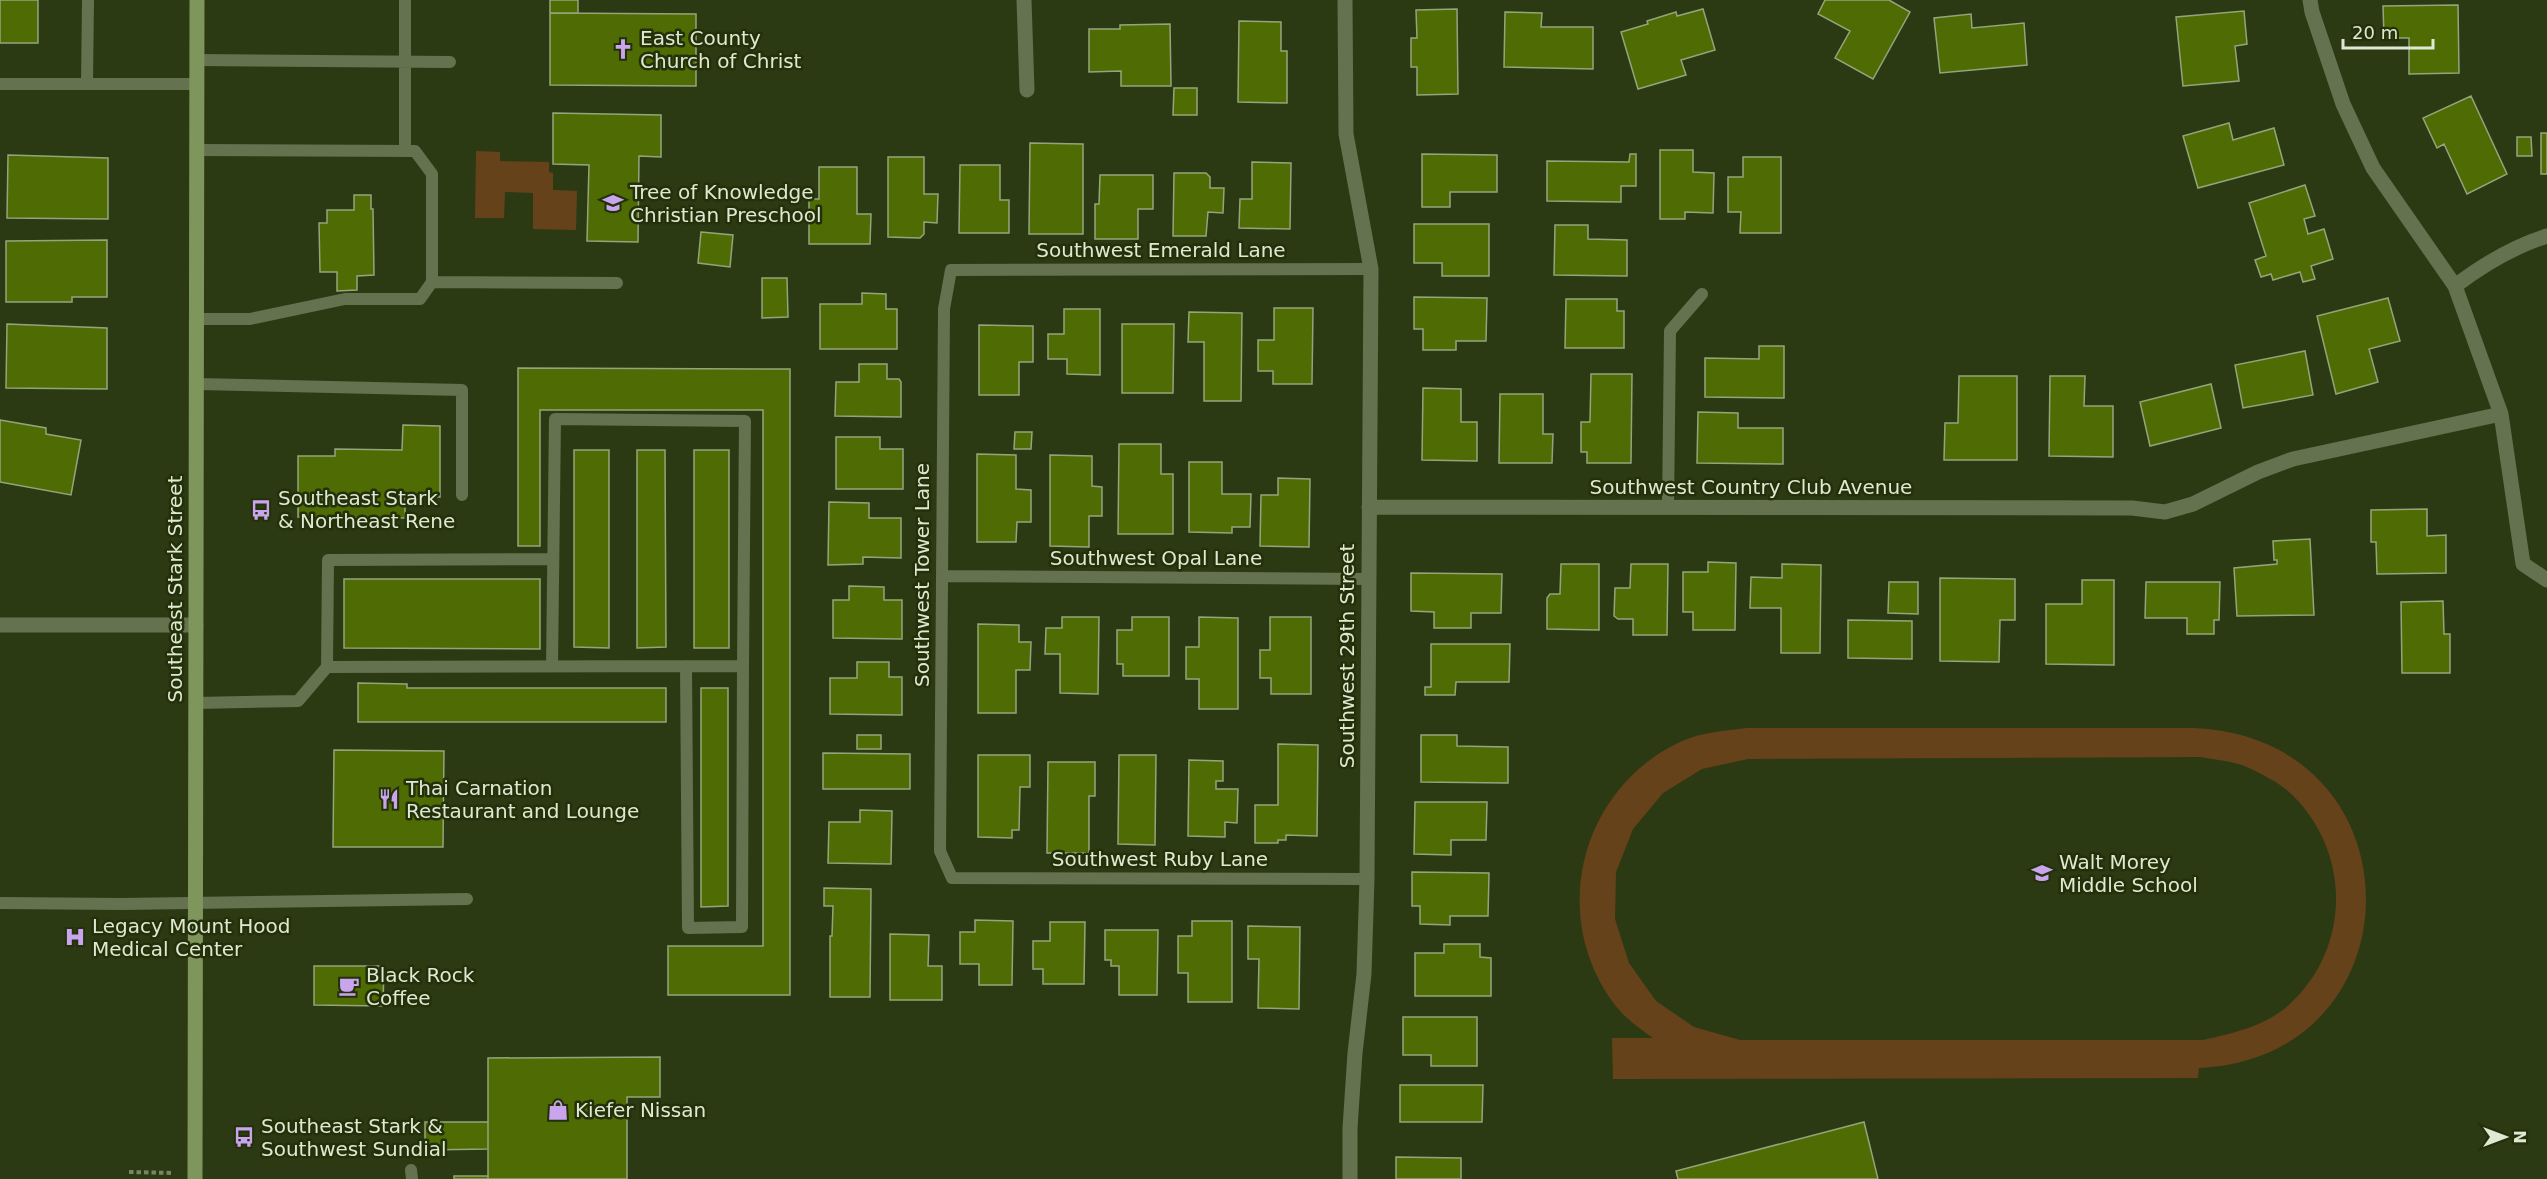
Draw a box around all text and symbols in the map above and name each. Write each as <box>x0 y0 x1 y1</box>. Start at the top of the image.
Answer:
scale bar <box>2343 12 2433 50</box>
text: 20 m <box>2352 22 2398 43</box>
place label: East County Church of Christ <box>640 26 802 73</box>
church icon: East County Church of Christ <box>611 37 635 61</box>
place label: Tree of Knowledge Christian Preschool <box>629 180 821 227</box>
school or university icon: Tree of Knowledge Christian Preschool <box>601 191 625 215</box>
street label: Southwest Emerald Lane <box>1036 238 1286 262</box>
street label: Southwest Tower Lane <box>910 463 934 687</box>
street label: Southeast Stark Street <box>163 475 187 703</box>
street label: Southwest Country Club Avenue <box>1590 475 1912 499</box>
place label: Southeast Stark & Northeast Rene <box>278 486 455 533</box>
bus stop icon: Southeast Stark & Northeast Rene <box>249 498 273 522</box>
street label: Southwest 29th Street <box>1335 544 1359 768</box>
street label: Southwest Opal Lane <box>1050 546 1262 570</box>
place label: Thai Carnation Restaurant and Lounge <box>405 776 639 823</box>
restaurant icon: Thai Carnation Restaurant and Lounge <box>377 787 401 811</box>
street label: Southwest Ruby Lane <box>1052 847 1268 871</box>
place label: Walt Morey Middle School <box>2059 850 2198 897</box>
school or university icon: Walt Morey Middle School <box>2030 861 2054 885</box>
place label: Legacy Mount Hood Medical Center <box>92 914 291 961</box>
hospital icon: Legacy Mount Hood Medical Center <box>63 925 87 949</box>
place label: Black Rock Coffee <box>366 963 475 1010</box>
cafe icon: Black Rock Coffee <box>337 974 361 998</box>
shop icon: Kiefer Nissan <box>546 1098 570 1122</box>
place label: Kiefer Nissan <box>575 1098 706 1122</box>
north arrow <box>2475 1107 2535 1167</box>
place label: Southeast Stark & Southwest Sundial <box>261 1114 447 1161</box>
bus stop icon: Southeast Stark & Southwest Sundial <box>232 1125 256 1149</box>
text: N <box>2510 1130 2529 1144</box>

